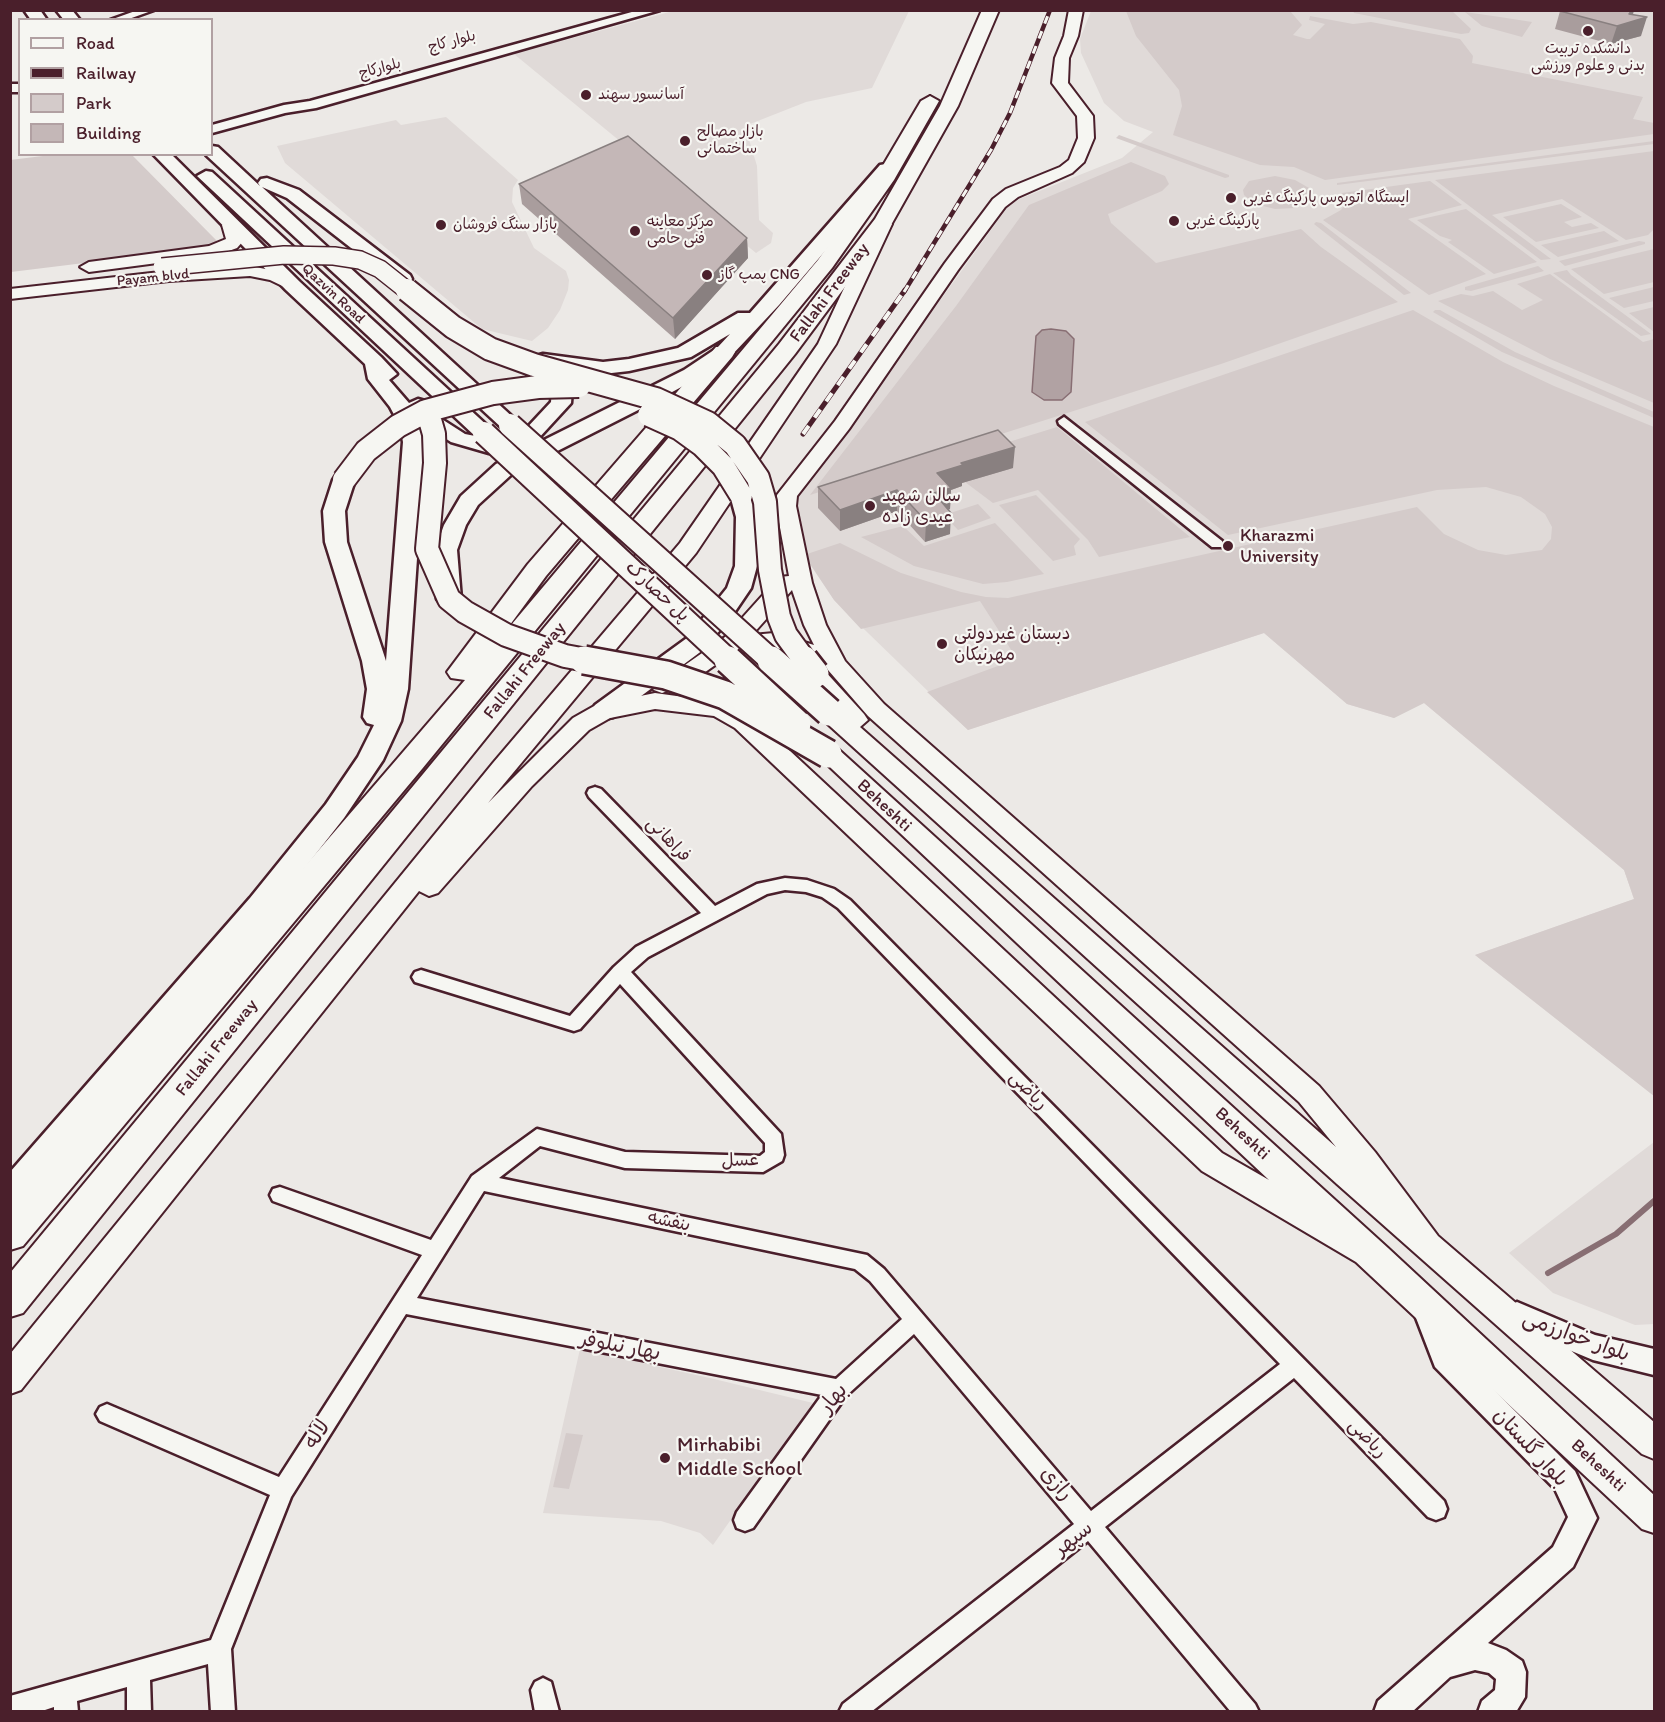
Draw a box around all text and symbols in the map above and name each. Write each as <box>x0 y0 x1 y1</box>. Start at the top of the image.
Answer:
legend <box>18 18 213 156</box>
marker: دانشکده تربیت بدنی و علوم ورزشی <box>1581 24 1595 38</box>
street label: بلوار کاج <box>426 27 478 57</box>
text: Road <box>76 32 115 54</box>
place label: دانشکده تربیت بدنی و علوم ورزشی <box>1531 40 1645 75</box>
street label: بلوارکاج <box>357 55 403 83</box>
text: Railway <box>76 62 136 84</box>
place label: آسانسور سهند <box>598 86 684 104</box>
marker: آسانسور سهند <box>579 88 593 102</box>
text: Park <box>76 92 111 114</box>
text: Building <box>76 122 141 144</box>
place label: بازار مصالح ساختمانی <box>697 123 764 158</box>
marker: بازار مصالح ساختمانی <box>678 134 692 148</box>
place label: ایستگاه اتوبوس پارکینگ غربی <box>1243 189 1409 207</box>
marker: ایستگاه اتوبوس پارکینگ غربی <box>1224 191 1238 205</box>
place label: پارکینگ غربی <box>1186 212 1260 230</box>
place label: مرکز معاینه فنی حامی <box>647 213 714 248</box>
marker: پارکینگ غربی <box>1167 214 1181 228</box>
place label: بازار سنگ فروشان <box>453 216 557 234</box>
marker: بازار سنگ فروشان <box>434 218 448 232</box>
marker: مرکز معاینه فنی حامی <box>628 224 642 238</box>
street label: Fallahi Freeway <box>786 239 874 347</box>
street label: Qazvin Road <box>297 260 369 328</box>
street label: Payam blvd <box>116 265 190 291</box>
place label: پمپ گاز CNG <box>719 266 800 284</box>
marker: پمپ گاز CNG <box>700 268 714 282</box>
place label: سالن شهید عیدی زاده <box>882 485 961 528</box>
marker: سالن شهید عیدی زاده <box>863 499 877 513</box>
place label: Kharazmi University <box>1240 525 1319 568</box>
marker: Kharazmi University <box>1221 539 1235 553</box>
street label: پل حصارک <box>621 557 693 627</box>
street label: Fallahi Freeway <box>479 618 571 724</box>
place label: دبستان غیردولتی مهرنیکان <box>954 623 1071 666</box>
marker: دبستان غیردولتی مهرنیکان <box>935 637 949 651</box>
street label: Beheshti <box>852 775 916 837</box>
street label: فراهانی <box>641 813 695 867</box>
street label: Fallahi Freeway <box>171 995 263 1101</box>
street label: ریاضی <box>1004 1067 1052 1115</box>
street label: Beheshti <box>1210 1103 1274 1165</box>
street label: عسل <box>721 1150 759 1172</box>
street label: بنفشه <box>646 1207 692 1237</box>
street label: بلوار خوارزمی <box>1519 1306 1633 1368</box>
street label: بهار نیلوفر <box>577 1327 663 1367</box>
street label: بهار <box>814 1379 854 1419</box>
street label: بلوار گلستان <box>1487 1403 1573 1493</box>
street label: ریاضی <box>1343 1415 1391 1463</box>
street label: لاله <box>299 1416 337 1454</box>
place label: Mirhabibi Middle School <box>677 1433 802 1483</box>
street label: Beheshti <box>1566 1435 1630 1497</box>
marker: Mirhabibi Middle School <box>658 1451 672 1465</box>
street label: رازی <box>1034 1462 1078 1506</box>
street label: سپهر <box>1050 1516 1098 1562</box>

